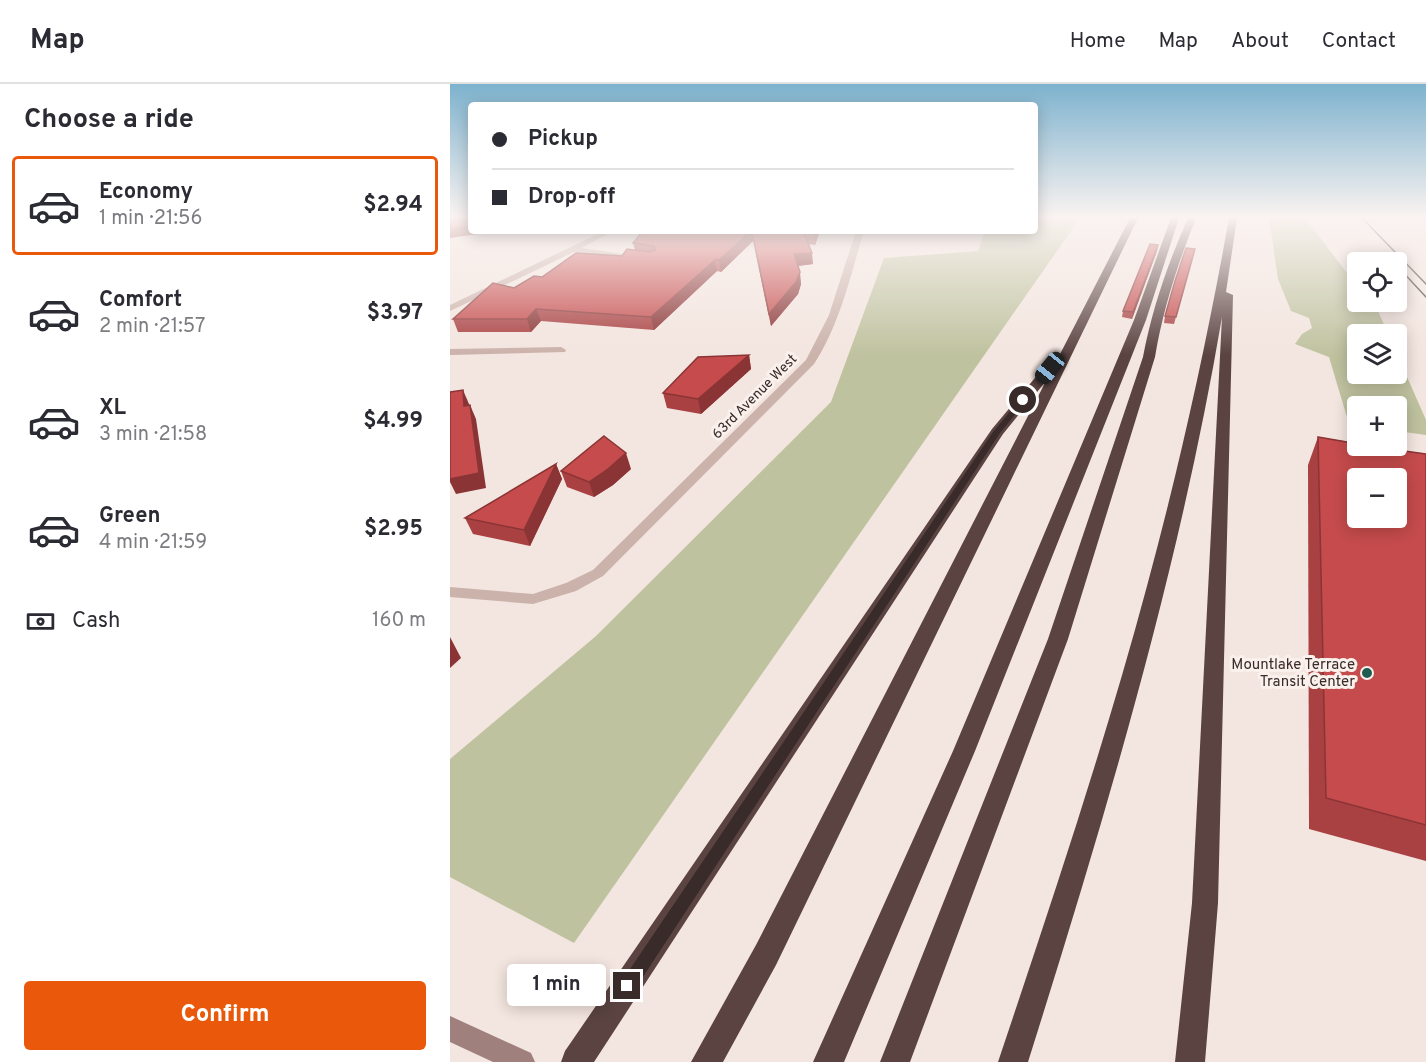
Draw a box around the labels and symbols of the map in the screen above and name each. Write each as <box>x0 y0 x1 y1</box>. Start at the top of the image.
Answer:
car <box>1032 348 1068 388</box>
street label: 63rd Avenue West <box>709 351 801 443</box>
route start <box>1009 386 1036 413</box>
place label: Mountlake Terrace Transit Center <box>1231 656 1355 692</box>
marker: Mountlake Terrace Transit Center <box>1360 666 1374 680</box>
callout: 1 min <box>507 965 606 1007</box>
route end <box>613 972 640 999</box>

